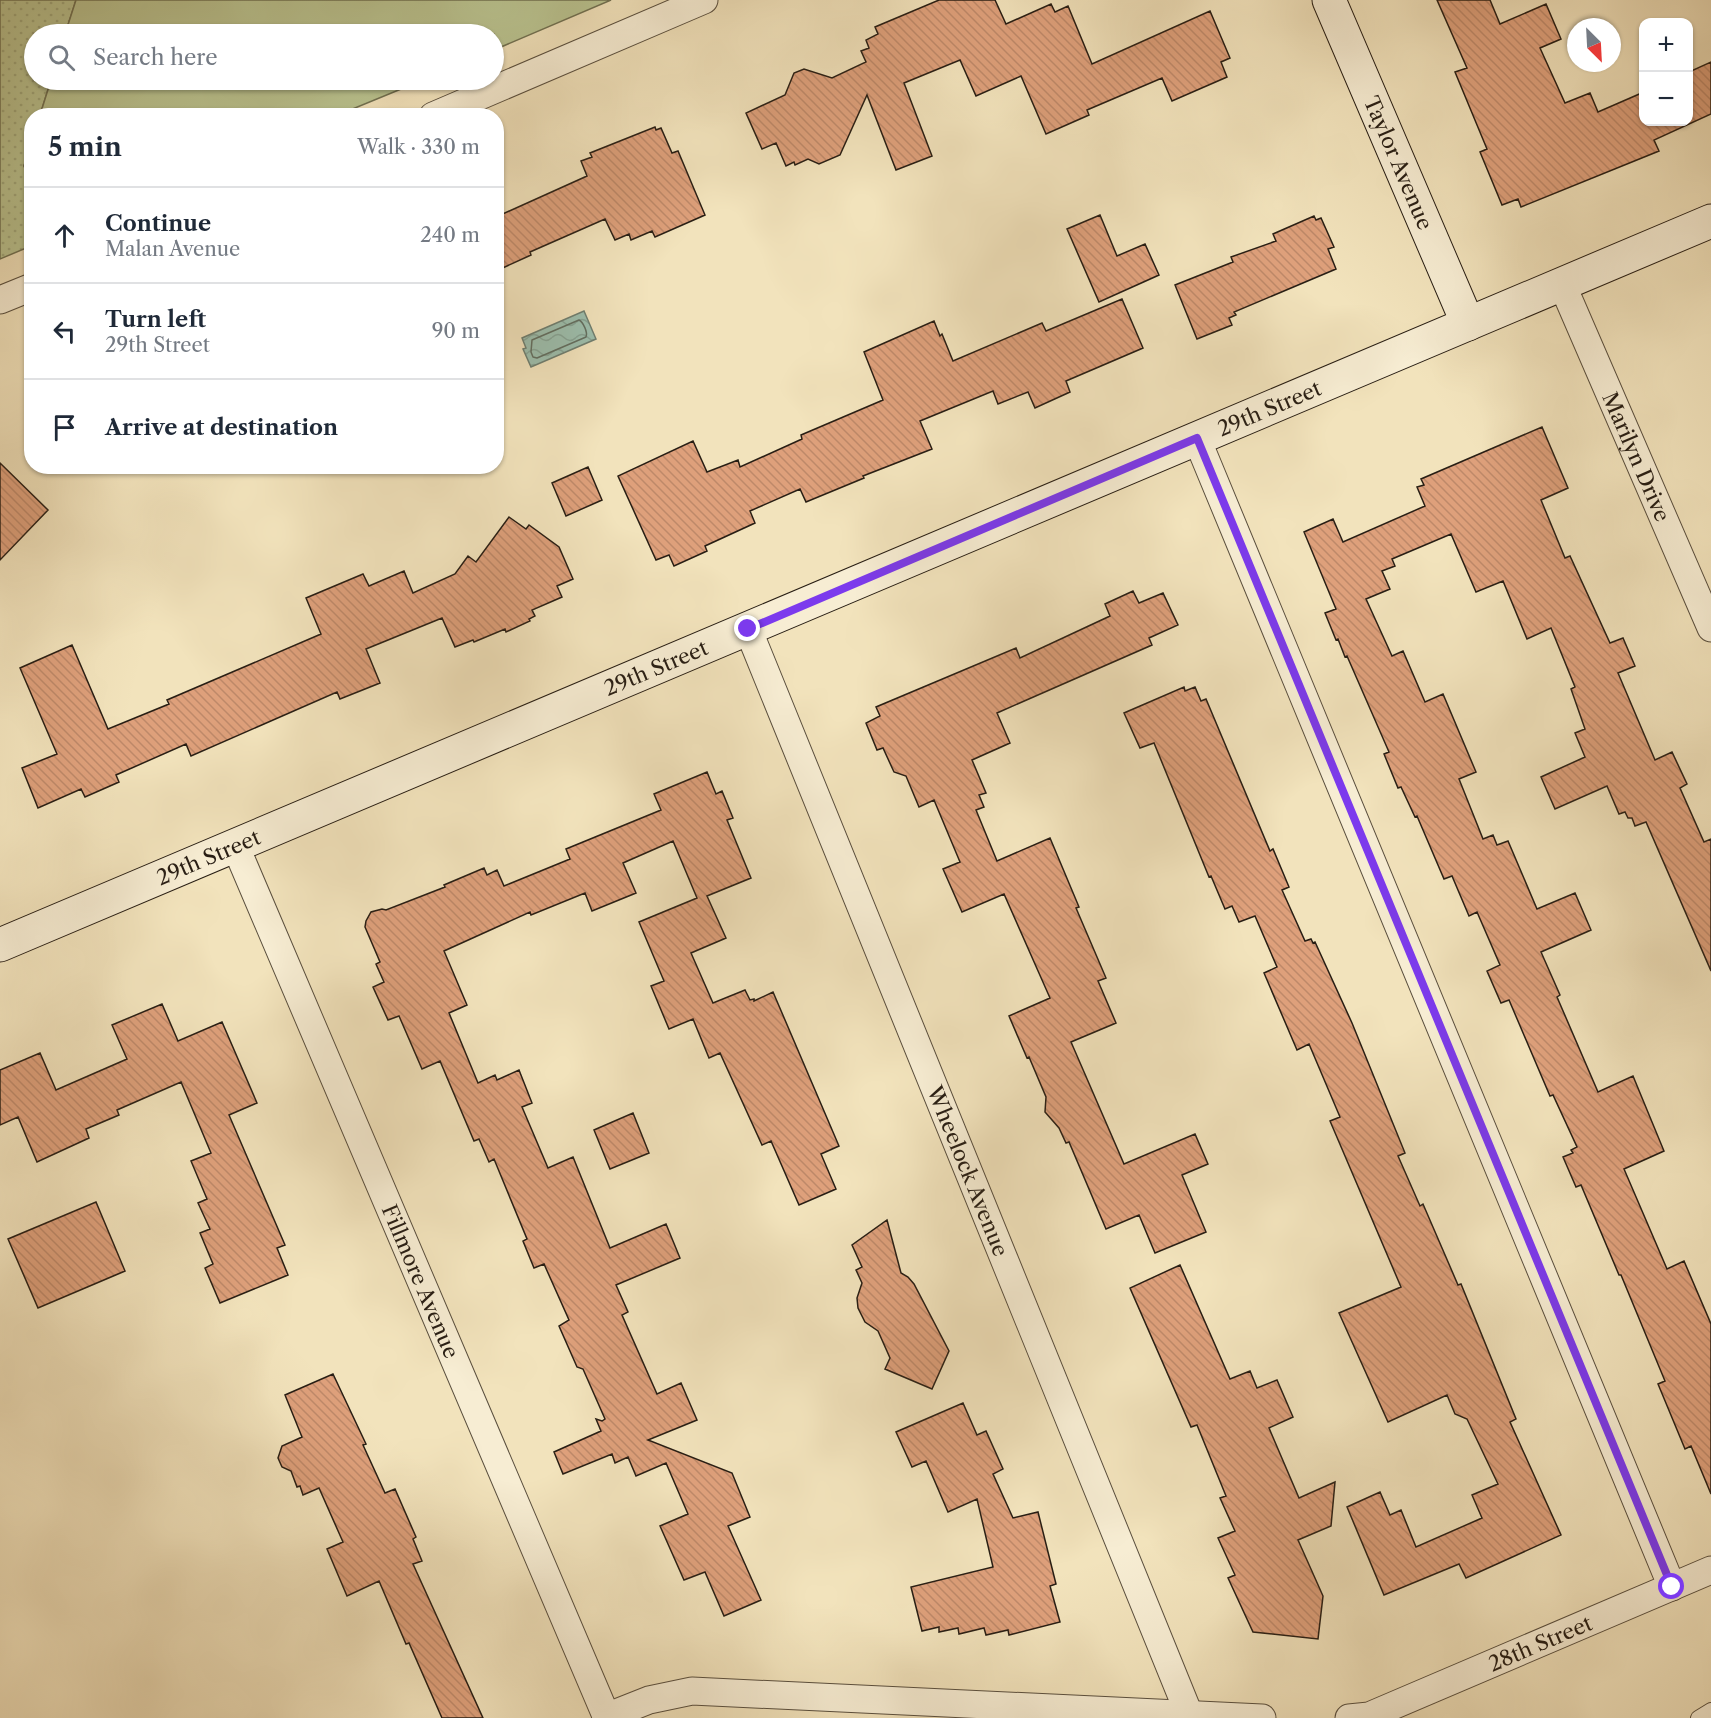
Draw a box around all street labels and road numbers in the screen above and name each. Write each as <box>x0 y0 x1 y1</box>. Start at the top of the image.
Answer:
street label: Taylor Avenue <box>1359 92 1438 233</box>
street label: 29th Street <box>1213 375 1325 441</box>
street label: Marilyn Drive <box>1598 388 1676 525</box>
street label: 29th Street <box>600 634 712 701</box>
street label: 29th Street <box>153 824 264 890</box>
street label: Wheelock Avenue <box>922 1081 1014 1260</box>
street label: Fillmore Avenue <box>377 1200 465 1362</box>
street label: 28th Street <box>1484 1610 1596 1676</box>

